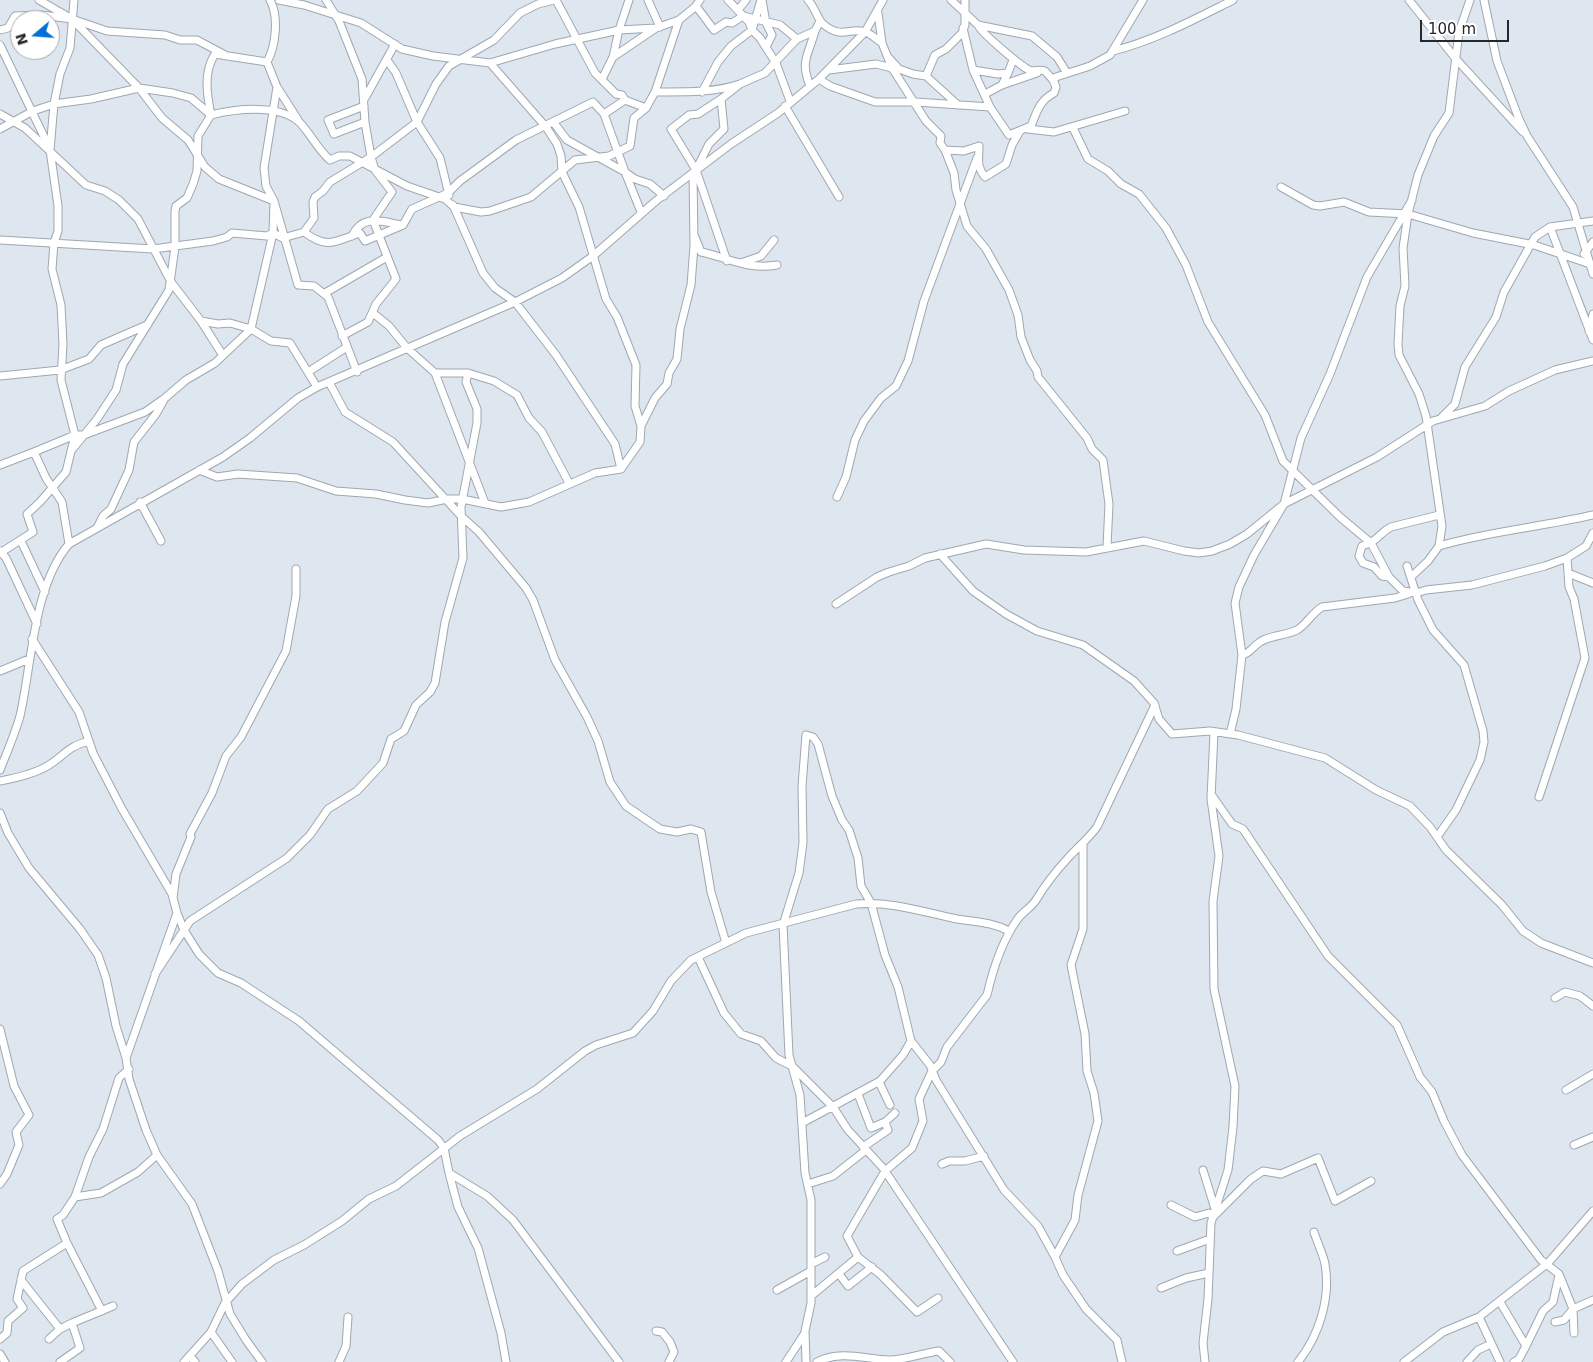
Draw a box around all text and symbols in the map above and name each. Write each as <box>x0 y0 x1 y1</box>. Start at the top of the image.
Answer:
north arrow <box>10 10 60 60</box>
scale bar <box>1423 10 1512 42</box>
text: 100 m <box>1428 20 1476 38</box>
text: N <box>12 31 31 47</box>

